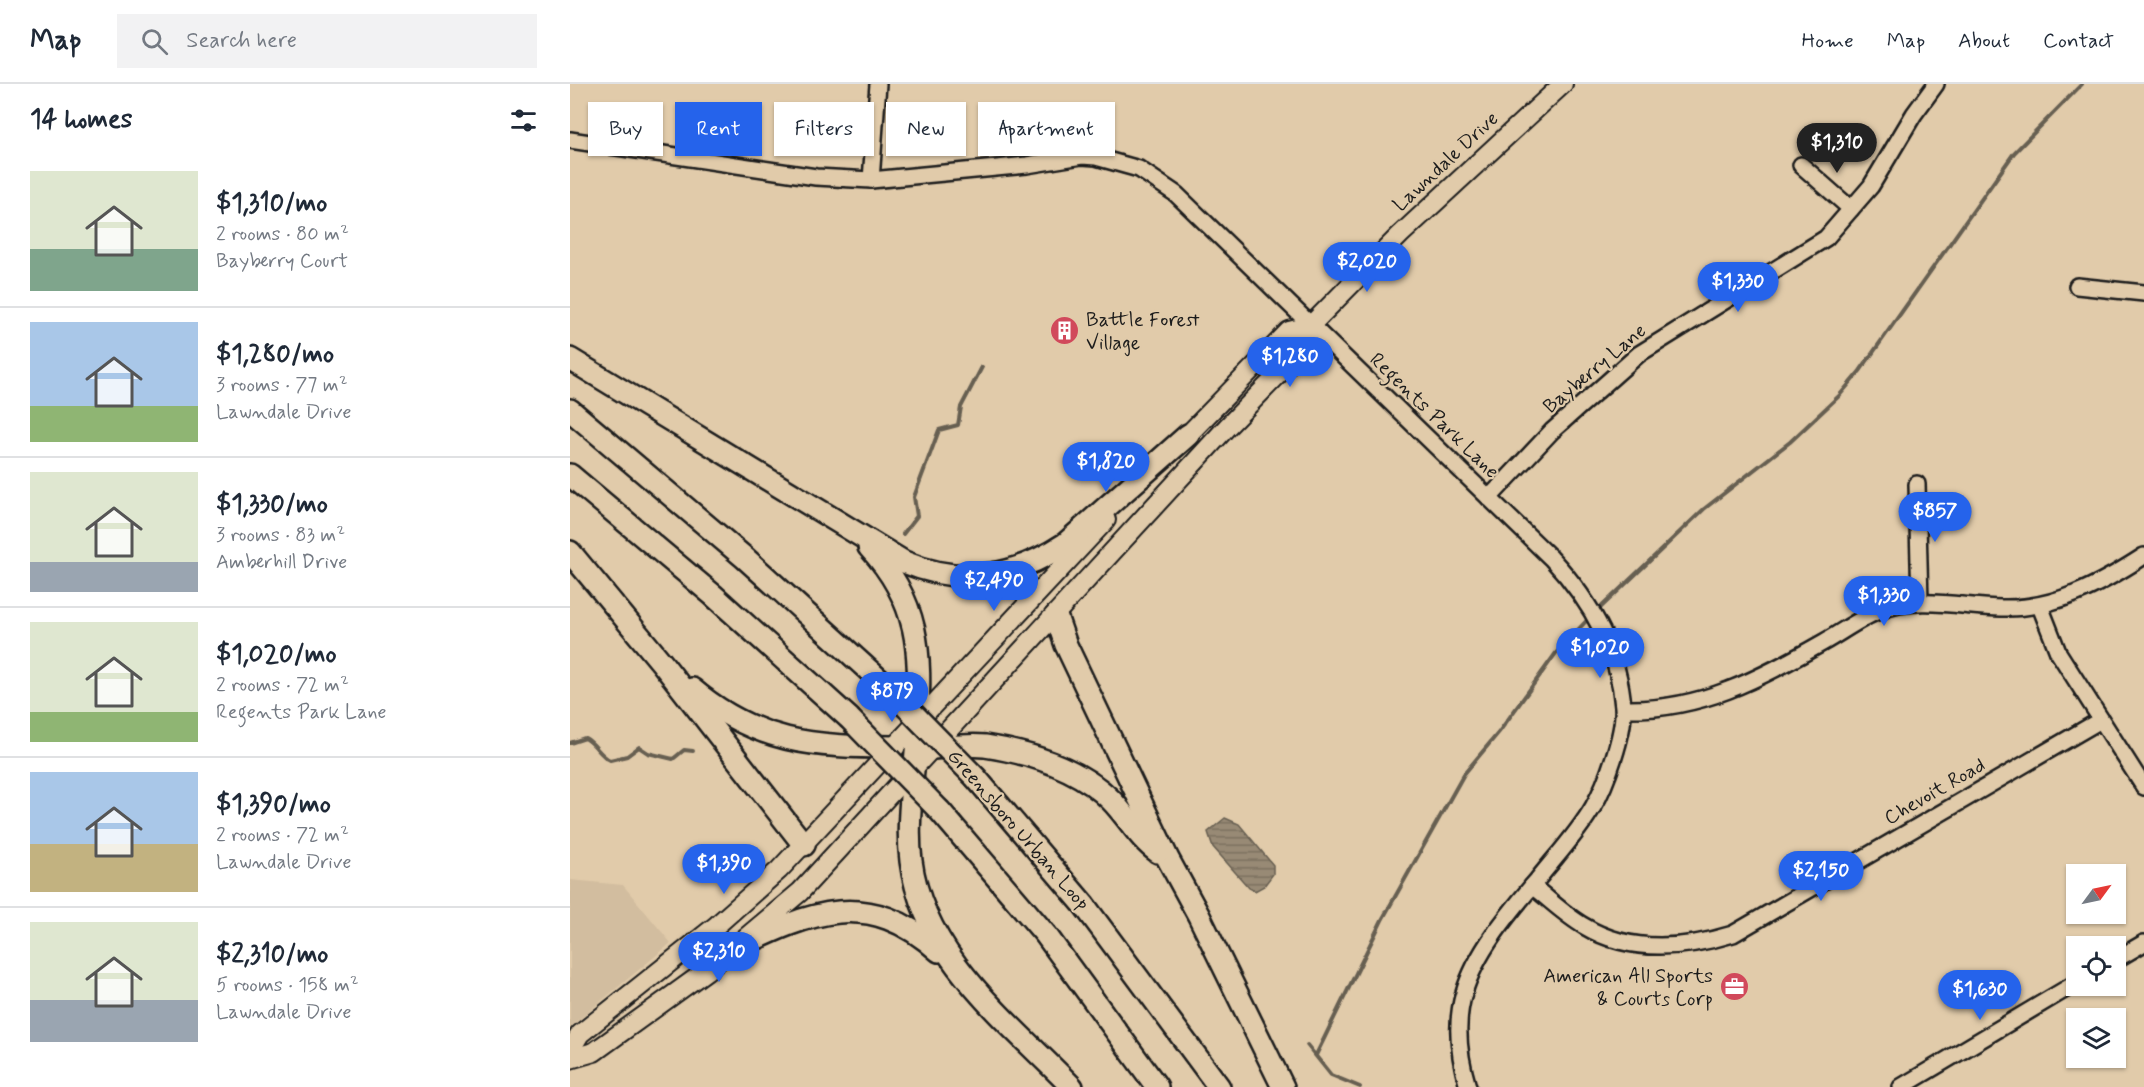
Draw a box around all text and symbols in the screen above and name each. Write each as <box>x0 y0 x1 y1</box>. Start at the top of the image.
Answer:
search box <box>117 14 537 68</box>
text: Map <box>30 23 81 60</box>
icon: search <box>138 25 171 58</box>
text: Search here <box>186 27 297 55</box>
text: Home <box>1802 27 1854 55</box>
text: Map <box>1887 27 1925 55</box>
text: About <box>1958 27 2010 55</box>
text: Contact <box>2043 27 2114 55</box>
chip: Buy <box>588 102 663 156</box>
chip: Rent <box>675 102 762 156</box>
chip: Filters <box>774 102 874 156</box>
chip: New <box>886 102 966 156</box>
chip: Apartment <box>978 102 1115 156</box>
text: 14 homes <box>30 103 132 137</box>
icon: filters <box>507 104 540 137</box>
street label: Lawndale Drive <box>1387 106 1505 218</box>
pin: $1,310 <box>1788 123 1886 174</box>
text: $1,310 <box>1811 129 1863 156</box>
text: $1,310/mo <box>216 187 327 221</box>
icon: home <box>78 195 150 267</box>
text: 2 rooms · 80 m² <box>216 221 349 248</box>
pin: $2,020 <box>1318 242 1416 293</box>
text: Bayberry Court <box>216 248 348 275</box>
text: $2,020 <box>1337 248 1397 275</box>
pin: $1,330 <box>1689 262 1787 313</box>
text: $1,330 <box>1712 268 1764 295</box>
place label: Battle Forest Village <box>1086 307 1200 357</box>
building icon: Battle Forest Village <box>1049 315 1081 347</box>
street label: Bayberry Lane <box>1538 318 1652 420</box>
pin: $1,280 <box>1241 337 1339 388</box>
text: $1,280/mo <box>216 338 334 372</box>
text: $1,280 <box>1261 343 1319 370</box>
icon: home <box>78 346 150 418</box>
street label: Regents Park Lane <box>1362 347 1505 486</box>
text: 3 rooms · 77 m² <box>216 372 348 399</box>
text: Lawndale Drive <box>216 399 352 426</box>
pin: $1,820 <box>1057 442 1155 493</box>
text: $1,820 <box>1076 448 1136 475</box>
text: $1,330/mo <box>216 488 328 522</box>
pin: $857 <box>1899 492 1971 543</box>
icon: home <box>78 496 150 568</box>
text: $857 <box>1913 498 1957 525</box>
text: 3 rooms · 83 m² <box>216 522 345 549</box>
text: Amberhill Drive <box>216 549 347 576</box>
pin: $2,490 <box>945 561 1043 612</box>
text: $2,490 <box>964 567 1024 594</box>
pin: $1,330 <box>1835 576 1933 627</box>
text: $1,330 <box>1858 582 1910 609</box>
pin: $1,020 <box>1551 628 1649 679</box>
text: $1,020 <box>1570 634 1630 661</box>
text: $1,020/mo <box>216 638 337 672</box>
icon: home <box>78 646 150 718</box>
text: 2 rooms · 72 m² <box>216 672 349 699</box>
pin: $879 <box>856 672 928 723</box>
text: $879 <box>870 678 914 705</box>
text: Regents Park Lane <box>216 699 387 726</box>
street label: Greensboro Urban Loop <box>940 744 1096 916</box>
street label: Chevoit Road <box>1879 752 1991 832</box>
text: $1,390/mo <box>216 788 331 822</box>
icon: home <box>78 796 150 868</box>
text: 2 rooms · 72 m² <box>216 822 349 849</box>
pin: $1,390 <box>675 844 773 895</box>
text: Lawndale Drive <box>216 849 352 876</box>
text: $1,390 <box>696 850 752 877</box>
pin: $2,150 <box>1772 851 1870 902</box>
text: $2,150 <box>1793 857 1849 884</box>
north arrow <box>2066 864 2126 924</box>
map controls <box>2066 864 2126 1068</box>
pin: $2,310 <box>670 932 768 983</box>
button: locate <box>2066 936 2126 996</box>
text: $2,310/mo <box>216 938 328 972</box>
text: $2,310 <box>692 938 746 965</box>
icon: home <box>78 946 150 1018</box>
place label: American All Sports & Courts Corp <box>1543 963 1713 1013</box>
pin: $1,630 <box>1931 970 2029 1021</box>
office icon: American All Sports & Courts Corp <box>1718 971 1750 1003</box>
text: 5 rooms · 158 m² <box>216 972 359 999</box>
text: $1,630 <box>1952 976 2008 1003</box>
text: Lawndale Drive <box>216 999 352 1026</box>
button: layers <box>2066 1008 2126 1068</box>

